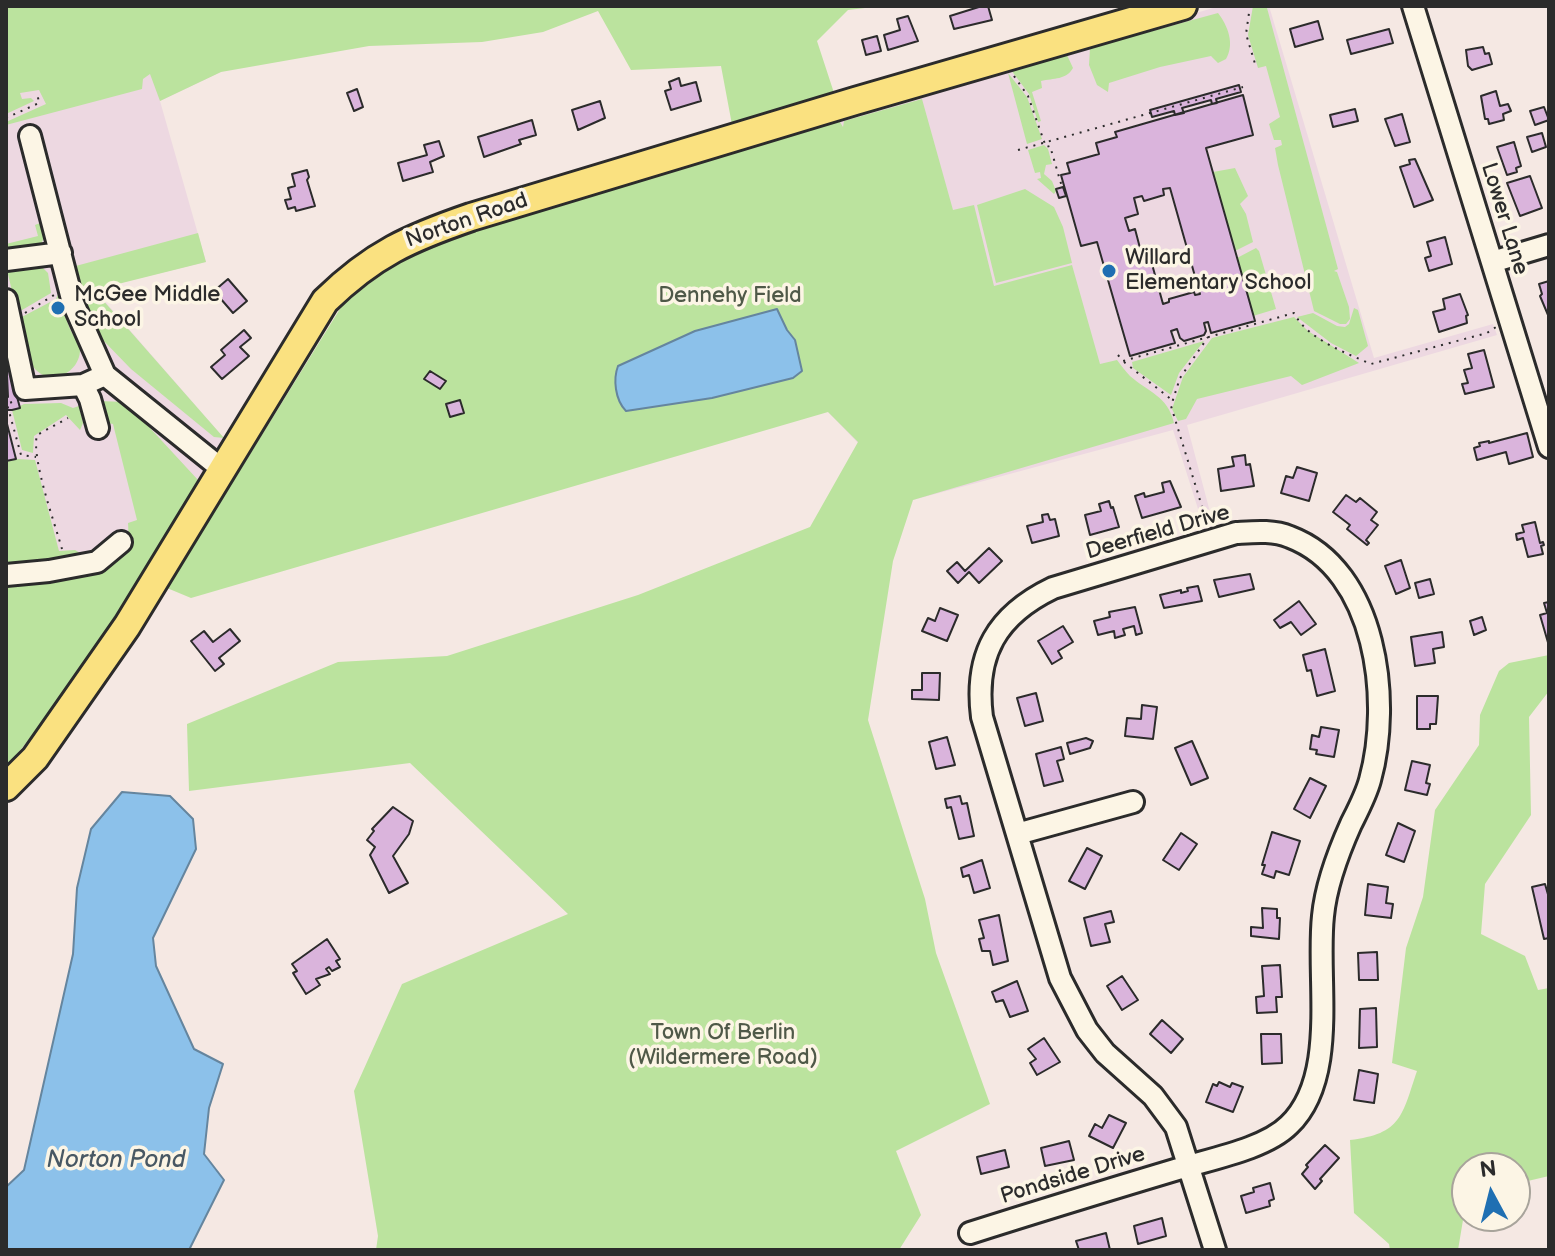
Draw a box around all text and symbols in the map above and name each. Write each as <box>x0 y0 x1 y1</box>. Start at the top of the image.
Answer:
street label: Lower Lane <box>1474 160 1534 278</box>
street label: Norton Road <box>402 188 532 254</box>
place label: Willard Elementary School <box>1125 245 1311 296</box>
marker: Willard Elementary School <box>1100 262 1118 280</box>
place label: McGee Middle School <box>74 282 220 334</box>
park label: Dennehy Field <box>658 283 802 309</box>
marker: McGee Middle School <box>49 299 67 317</box>
street label: Deerfield Drive <box>1083 500 1233 566</box>
park label: Town Of Berlin (Wildermere Road) <box>628 1020 818 1072</box>
street label: Pondside Drive <box>998 1141 1148 1211</box>
water label: Norton Pond <box>47 1147 185 1175</box>
north arrow <box>1451 1152 1531 1232</box>
text: N <box>1478 1155 1498 1184</box>

